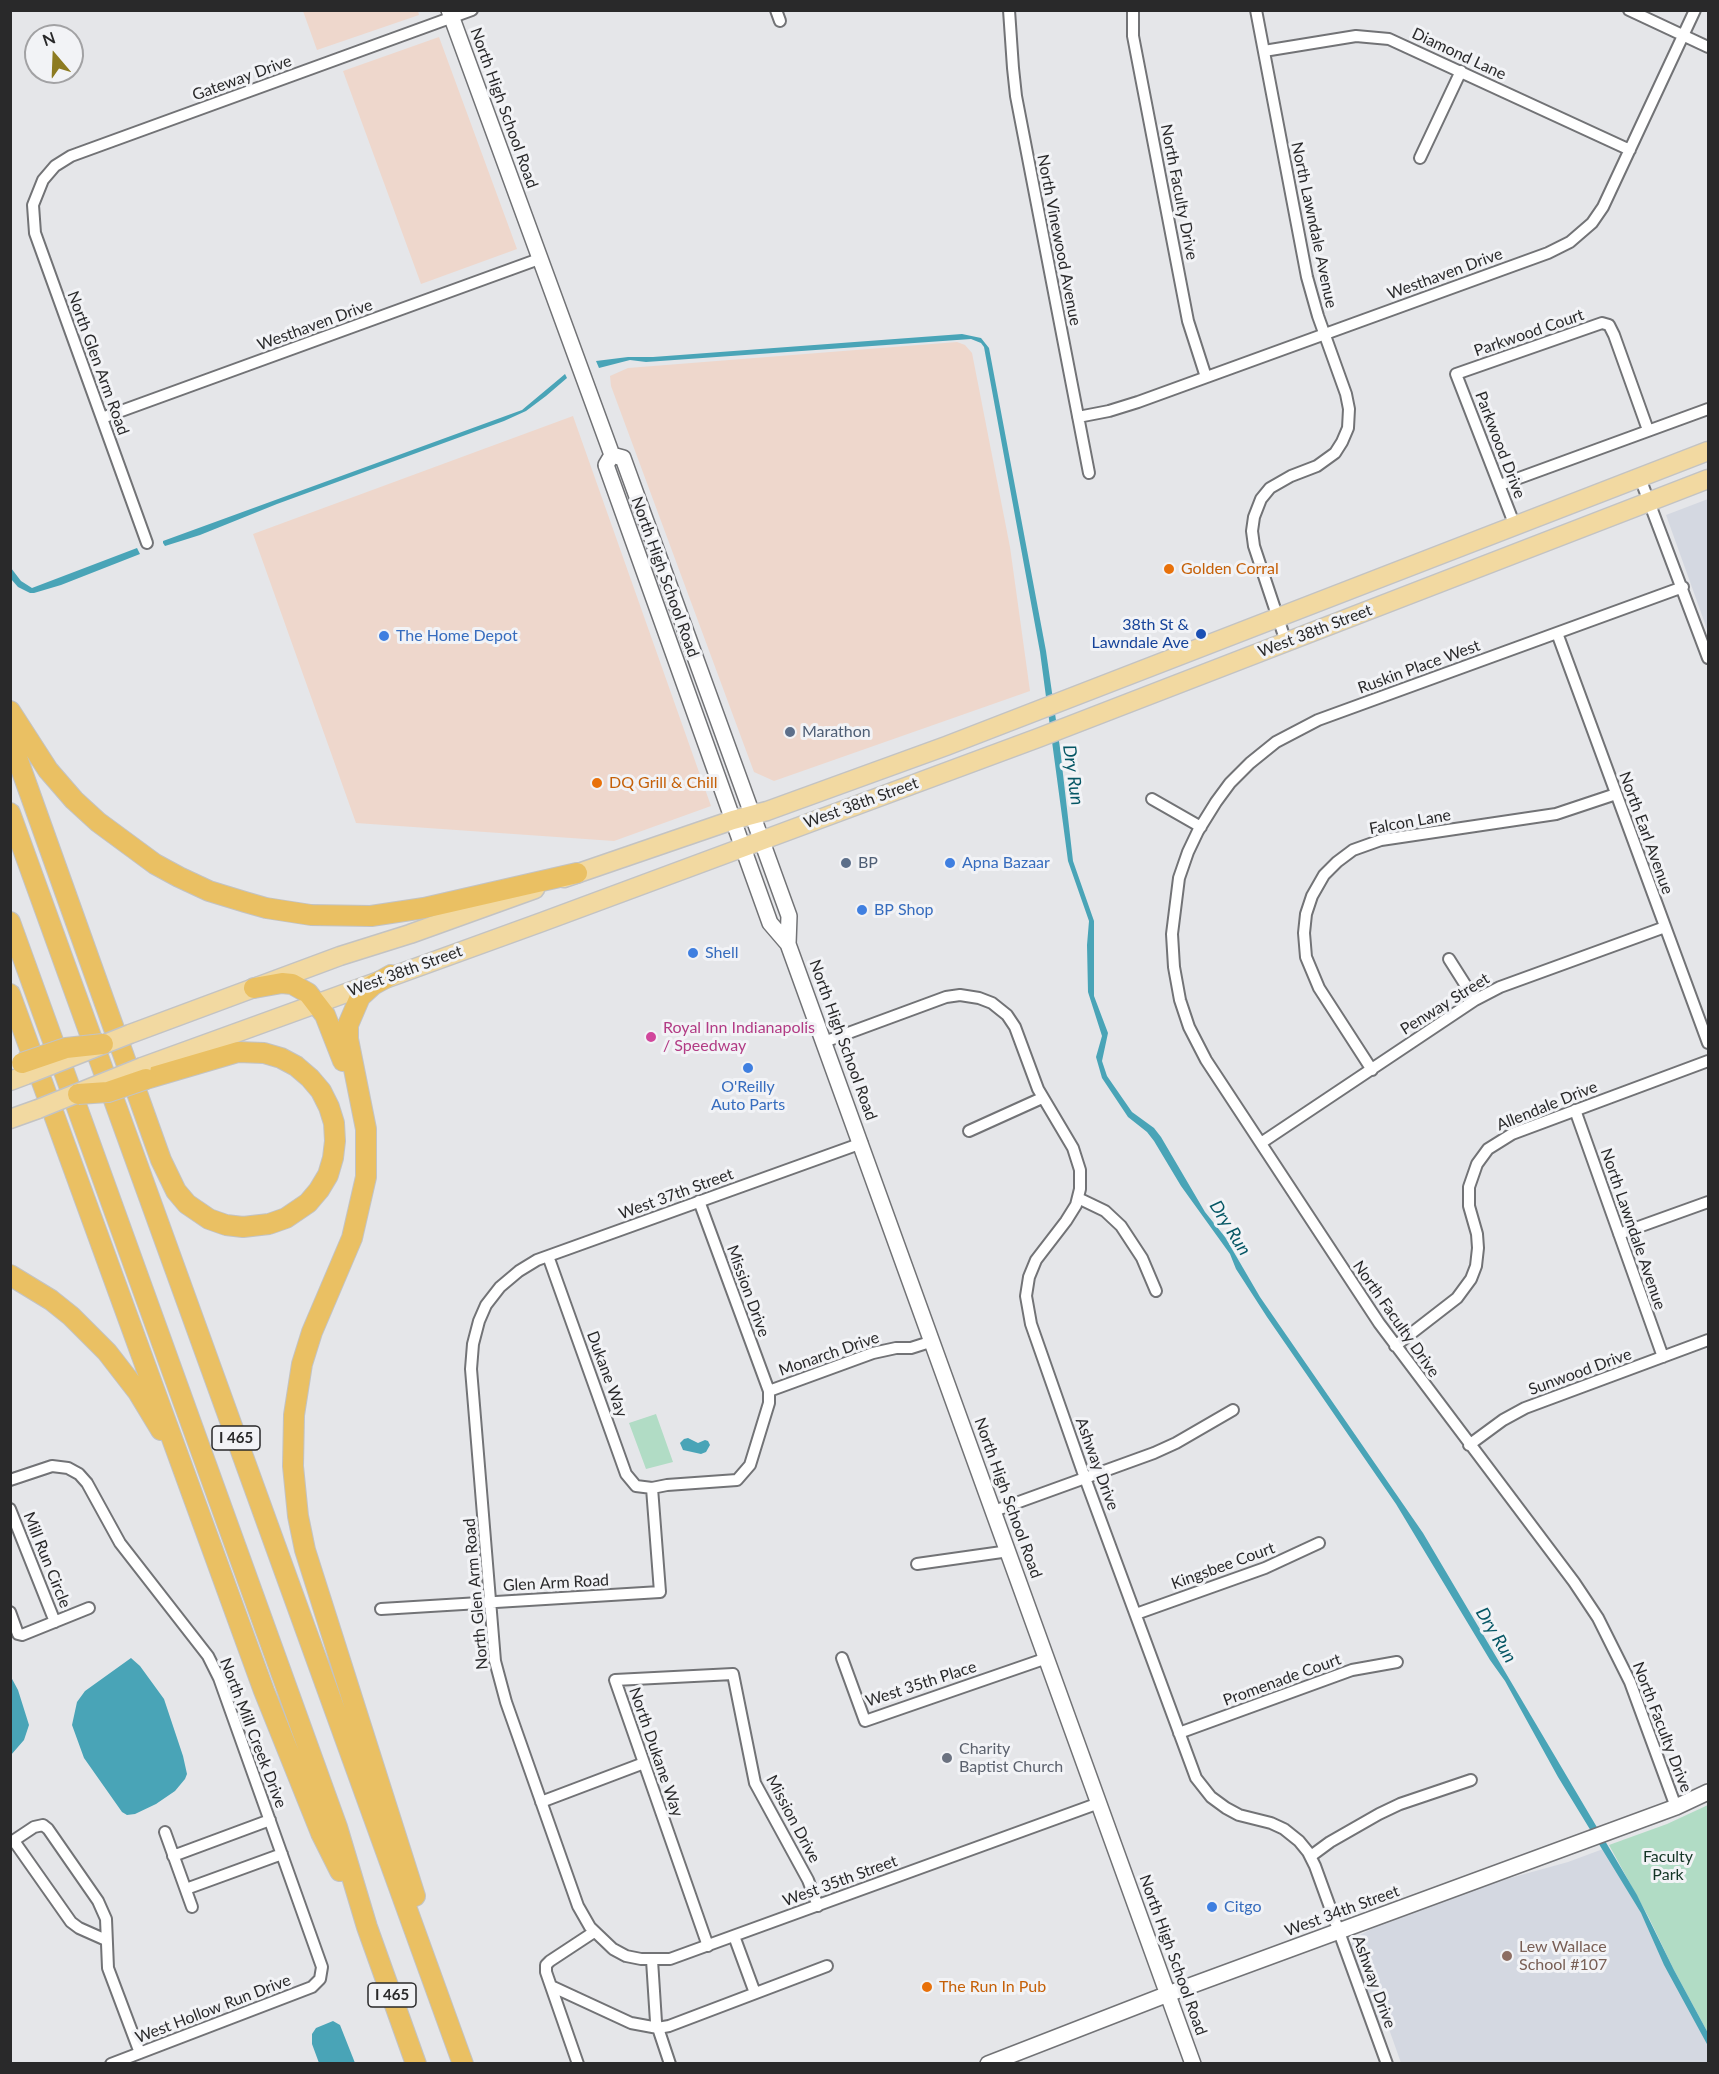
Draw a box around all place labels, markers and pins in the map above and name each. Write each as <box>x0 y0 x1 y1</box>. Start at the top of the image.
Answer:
place label: Golden Corral <box>1181 559 1279 579</box>
marker: Golden Corral <box>1162 562 1176 576</box>
place label: 38th St & Lawndale Ave <box>1091 615 1189 653</box>
place label: The Home Depot <box>396 626 518 646</box>
marker: 38th St & Lawndale Ave <box>1194 627 1208 641</box>
marker: The Home Depot <box>377 629 391 643</box>
place label: Marathon <box>802 722 871 742</box>
marker: Marathon <box>783 725 797 739</box>
place label: DQ Grill & Chill <box>609 773 717 793</box>
marker: DQ Grill & Chill <box>590 776 604 790</box>
place label: BP <box>858 853 878 873</box>
place label: Apna Bazaar <box>962 853 1050 873</box>
marker: BP <box>839 856 853 870</box>
marker: Apna Bazaar <box>943 856 957 870</box>
place label: BP Shop <box>874 900 934 920</box>
marker: BP Shop <box>855 903 869 917</box>
place label: Shell <box>705 943 738 963</box>
marker: Shell <box>686 946 700 960</box>
place label: Royal Inn Indianapolis / Speedway <box>663 1018 815 1056</box>
marker: Royal Inn Indianapolis / Speedway <box>644 1030 658 1044</box>
marker: O'Reilly Auto Parts <box>741 1061 755 1075</box>
place label: O'Reilly Auto Parts <box>711 1077 785 1115</box>
place label: Charity Baptist Church <box>959 1739 1063 1777</box>
marker: Charity Baptist Church <box>940 1751 954 1765</box>
place label: Citgo <box>1224 1897 1262 1917</box>
marker: Citgo <box>1205 1900 1219 1914</box>
place label: Lew Wallace School #107 <box>1519 1937 1607 1975</box>
marker: Lew Wallace School #107 <box>1500 1949 1514 1963</box>
place label: The Run In Pub <box>939 1977 1046 1997</box>
marker: The Run In Pub <box>920 1980 934 1994</box>

